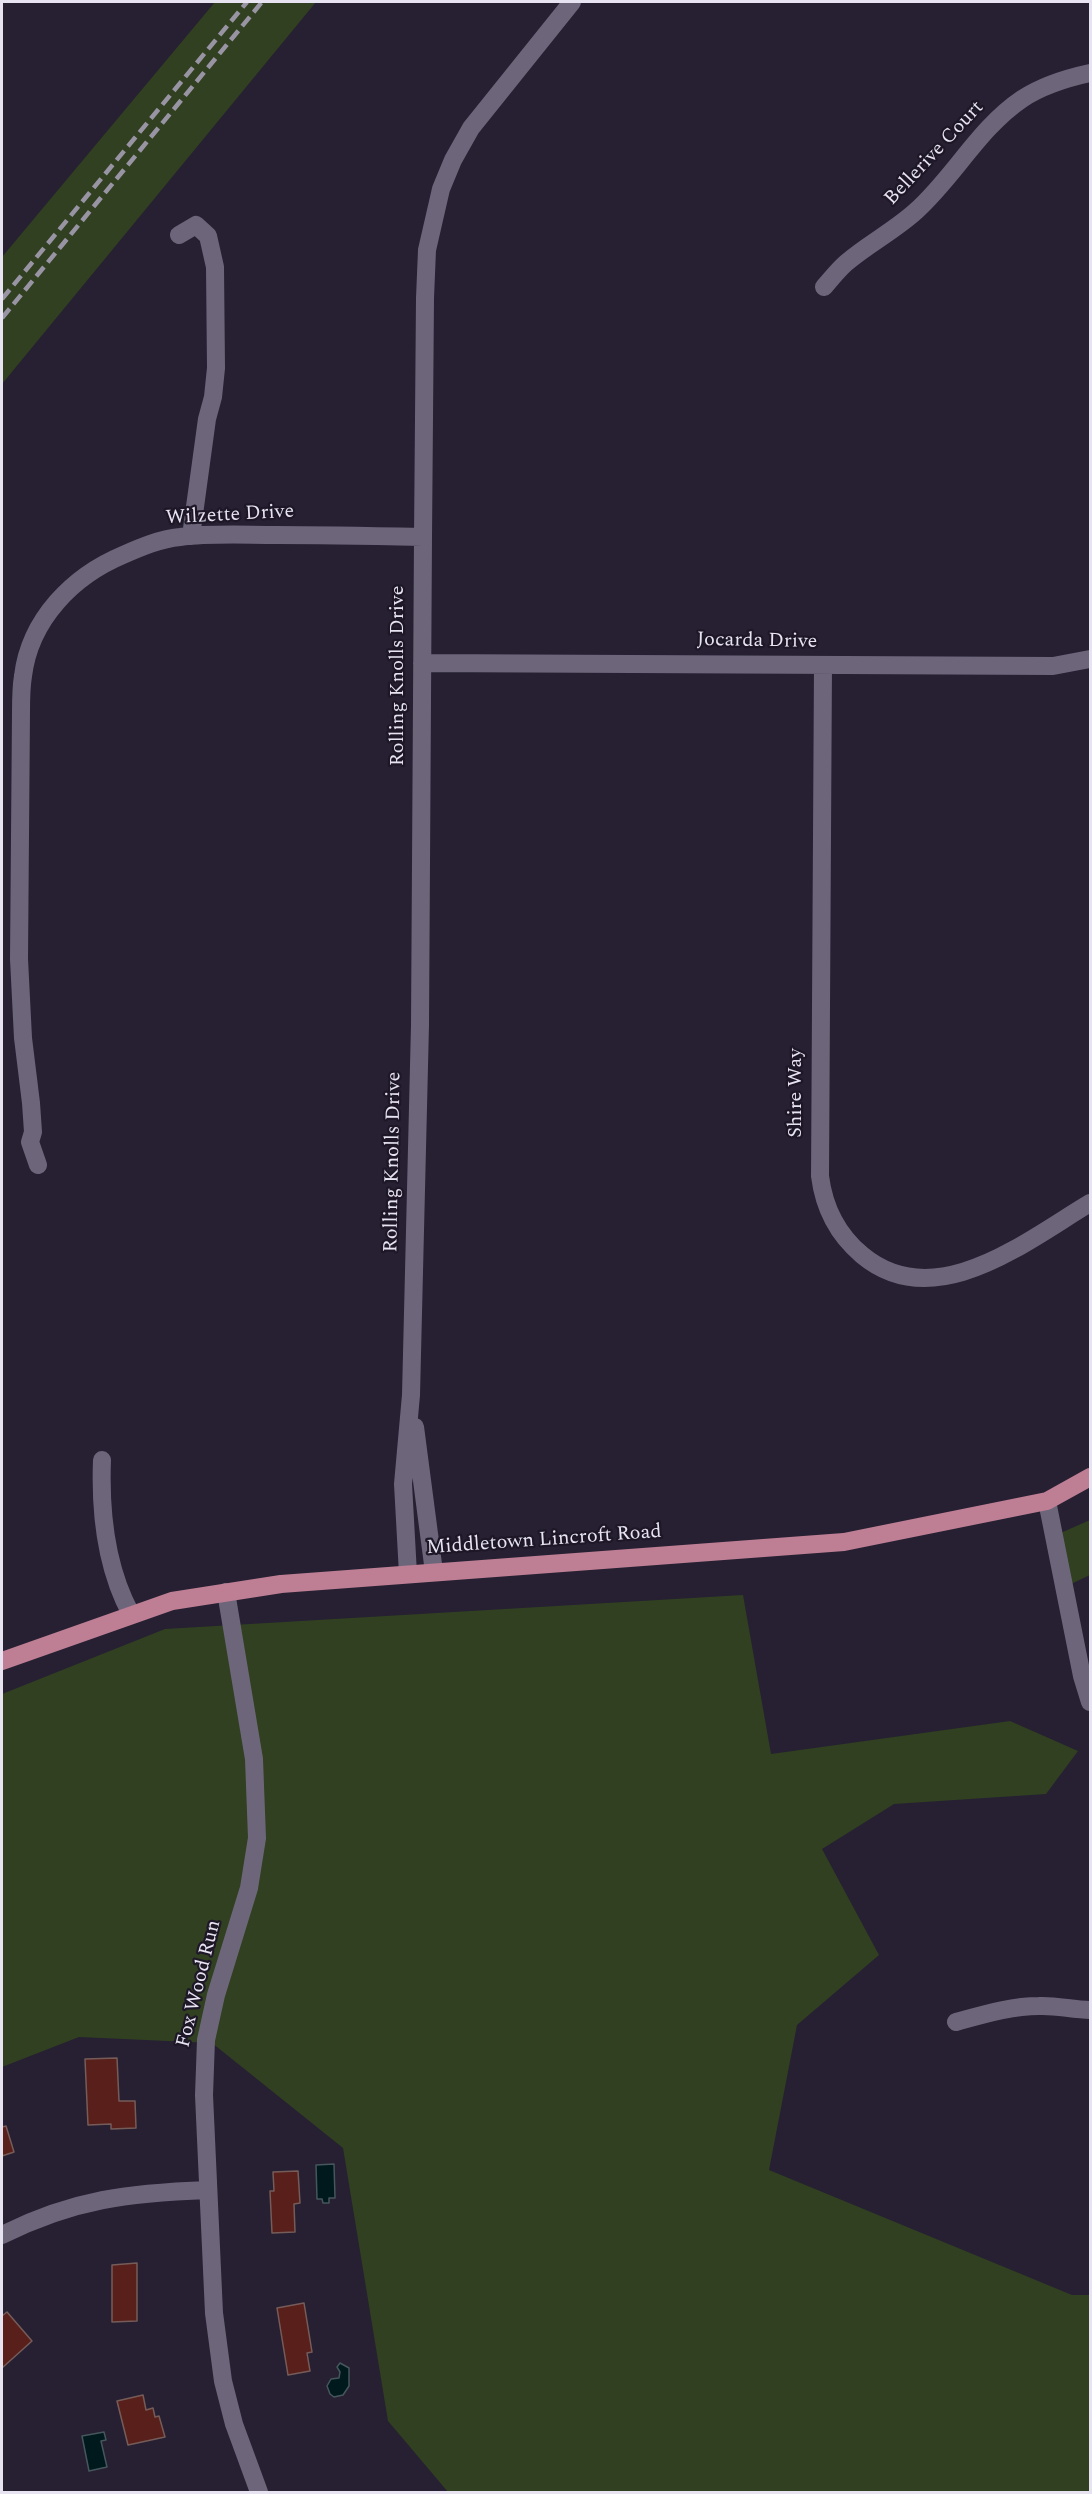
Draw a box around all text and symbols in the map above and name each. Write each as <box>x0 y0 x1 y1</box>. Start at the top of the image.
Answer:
street label: Bellerive Court <box>880 97 990 211</box>
street label: Wilzette Drive <box>165 501 295 531</box>
street label: Rolling Knolls Drive <box>387 586 411 766</box>
street label: Jocarda Drive <box>697 629 817 655</box>
street label: Shire Way <box>785 1048 809 1138</box>
street label: Rolling Knolls Drive <box>380 1071 408 1253</box>
street label: Middletown Lincroft Road <box>426 1521 662 1561</box>
street label: Fox Wood Run <box>173 1918 227 2050</box>

